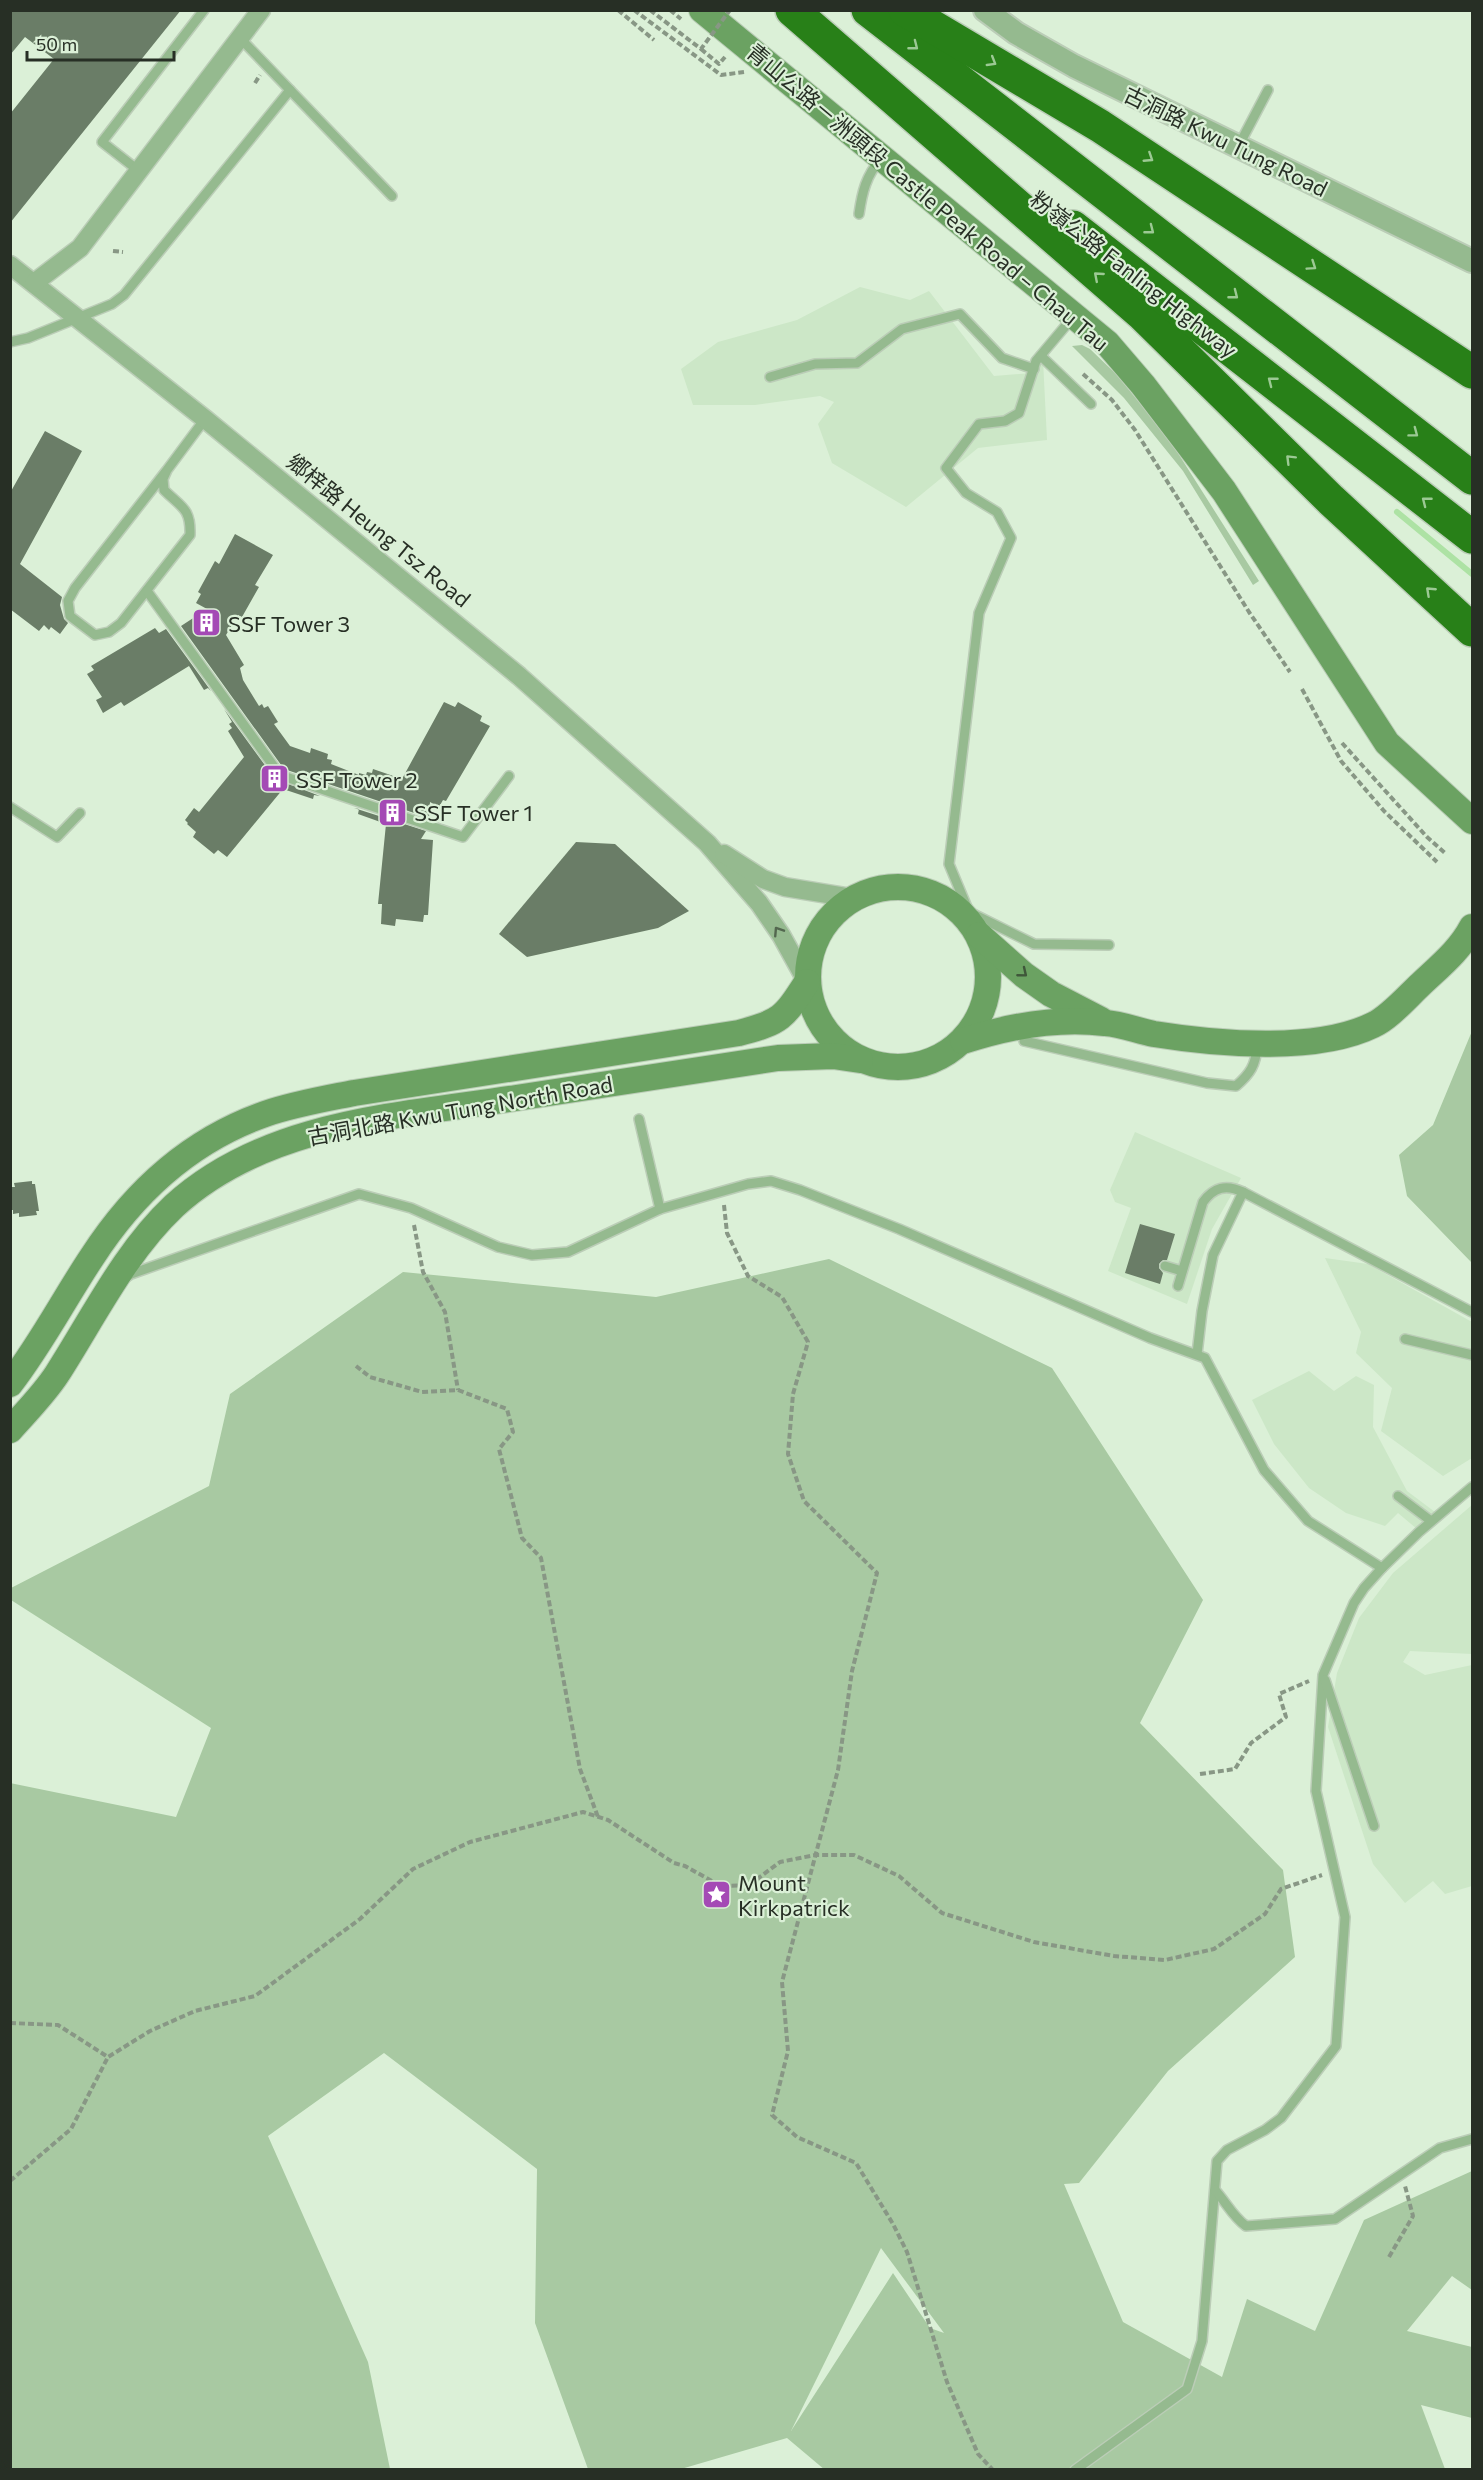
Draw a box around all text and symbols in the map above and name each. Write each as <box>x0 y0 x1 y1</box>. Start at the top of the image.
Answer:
scale bar <box>27 24 174 62</box>
text: 50 m <box>36 33 77 55</box>
street label: 青山公路－洲頭段 Castle Peak Road – Chau Tau <box>741 37 1115 357</box>
one-way arrow <box>907 39 918 50</box>
one-way arrow <box>986 54 996 66</box>
street label: 古洞路 Kwu Tung Road <box>1120 80 1332 202</box>
one-way arrow <box>1142 151 1153 162</box>
street label: 粉嶺公路 Fanling Highway <box>1025 185 1243 363</box>
one-way arrow <box>1143 223 1154 234</box>
one-way arrow <box>1306 258 1316 270</box>
one-way arrow <box>1094 272 1105 283</box>
one-way arrow <box>1228 288 1239 299</box>
one-way arrow <box>1268 378 1279 389</box>
one-way arrow <box>1407 425 1418 436</box>
street label: 鄉梓路 Heung Tsz Road <box>282 448 476 612</box>
one-way arrow <box>1286 455 1297 466</box>
one-way arrow <box>1422 497 1433 508</box>
one-way arrow <box>1426 587 1437 598</box>
building icon: SSF Tower 3 <box>191 607 223 639</box>
place label: SSF Tower 3 <box>228 610 350 637</box>
building icon: SSF Tower 2 <box>259 763 291 795</box>
place label: SSF Tower 2 <box>296 766 418 793</box>
building icon: SSF Tower 1 <box>377 796 409 828</box>
place label: SSF Tower 1 <box>414 799 533 826</box>
one-way arrow <box>774 927 785 938</box>
one-way arrow <box>1016 966 1027 977</box>
street label: 古洞北路 Kwu Tung North Road <box>305 1070 615 1150</box>
place label: Mount Kirkpatrick <box>738 1869 850 1921</box>
place icon: Mount Kirkpatrick <box>701 1879 733 1911</box>

